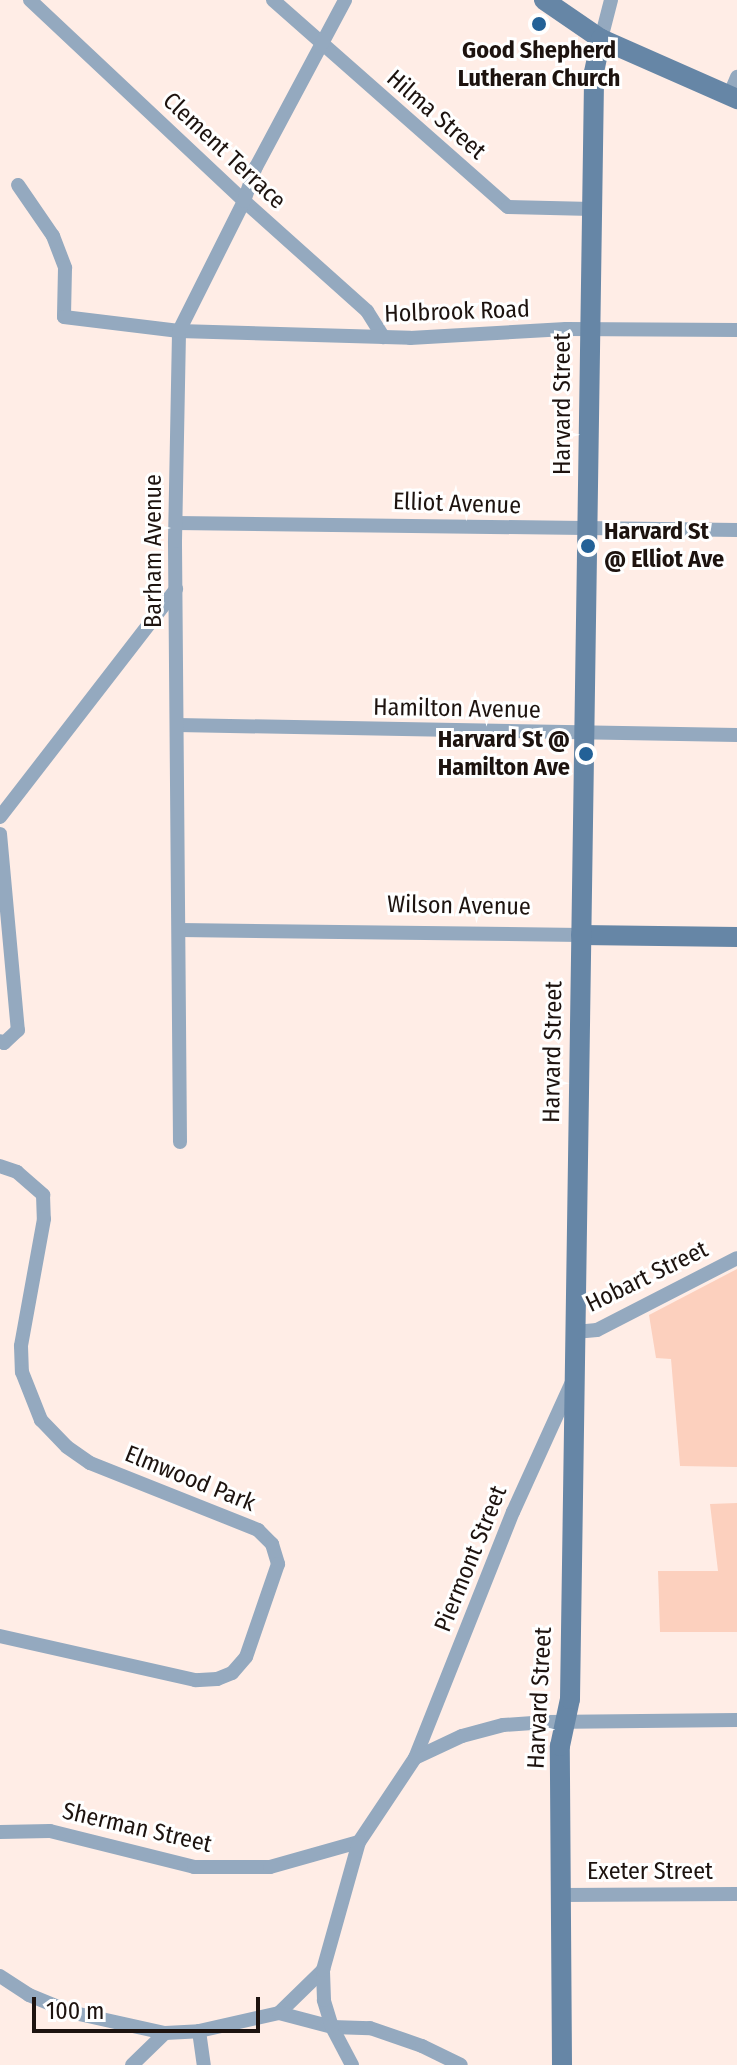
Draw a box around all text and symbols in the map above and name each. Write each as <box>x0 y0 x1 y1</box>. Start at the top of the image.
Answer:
marker: Good Shepherd Lutheran Church <box>530 15 548 33</box>
place label: Good Shepherd Lutheran Church <box>458 37 620 93</box>
street label: Hilma Street <box>381 64 491 166</box>
street label: Clement Terrace <box>157 87 291 215</box>
street label: Holbrook Road <box>384 295 530 329</box>
street label: Harvard Street <box>549 333 577 475</box>
street label: Barham Avenue <box>140 474 168 628</box>
street label: Elliot Avenue <box>393 487 521 521</box>
place label: Harvard St @ Elliot Ave <box>604 518 724 574</box>
marker: Harvard St @ Elliot Ave <box>579 537 597 555</box>
street label: Hamilton Avenue <box>373 693 541 725</box>
place label: Harvard St @ Hamilton Ave <box>438 726 570 782</box>
marker: Harvard St @ Hamilton Ave <box>577 745 595 763</box>
street label: Wilson Avenue <box>387 890 531 922</box>
street label: Harvard Street <box>537 981 569 1123</box>
street label: Hobart Street <box>581 1235 713 1319</box>
street label: Elmwood Park <box>121 1440 259 1518</box>
street label: Piermont Street <box>429 1482 513 1636</box>
street label: Harvard Street <box>522 1626 558 1770</box>
street label: Sherman Street <box>60 1797 214 1859</box>
street label: Exeter Street <box>587 1858 713 1886</box>
scale bar <box>36 1981 264 2031</box>
text: 100 m <box>46 1997 104 2025</box>

